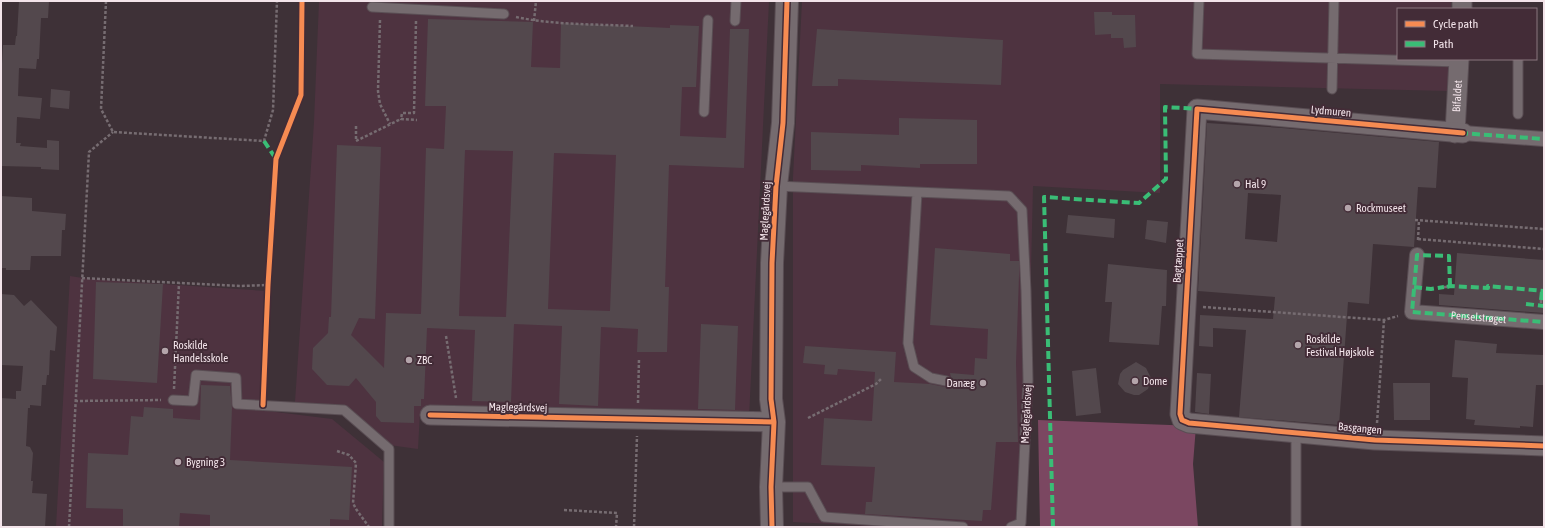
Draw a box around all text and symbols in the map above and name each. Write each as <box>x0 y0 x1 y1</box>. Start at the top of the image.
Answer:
legend <box>1397 8 1537 60</box>
text: Cycle path <box>1433 17 1478 31</box>
text: Path <box>1433 37 1454 51</box>
street label: Bifaldet <box>1450 80 1464 112</box>
street label: Lydmuren <box>1310 103 1352 119</box>
place label: Hal 9 <box>1245 178 1266 190</box>
marker: Hal 9 <box>1232 179 1242 189</box>
street label: Maglegårdsvej <box>757 181 773 241</box>
place label: Rockmuseet <box>1356 202 1406 214</box>
marker: Rockmuseet <box>1343 203 1353 213</box>
street label: Bagtæppet <box>1170 239 1186 283</box>
street label: Penselstrøget <box>1450 309 1507 325</box>
place label: Roskilde Festival Højskole <box>1306 333 1374 358</box>
place label: Roskilde Handelsskole <box>173 339 228 364</box>
marker: Roskilde Festival Højskole <box>1293 340 1303 350</box>
marker: Roskilde Handelsskole <box>160 346 170 356</box>
place label: ZBC <box>417 354 432 366</box>
marker: ZBC <box>404 355 414 365</box>
place label: Dome <box>1143 375 1167 387</box>
marker: Dome <box>1130 376 1140 386</box>
place label: Danæg <box>947 377 975 389</box>
marker: Danæg <box>978 378 988 388</box>
street label: Maglegårdsvej <box>1018 384 1034 444</box>
street label: Maglegårdsvej <box>488 400 548 414</box>
street label: Basgangen <box>1338 420 1382 436</box>
place label: Bygning 3 <box>186 456 225 468</box>
marker: Bygning 3 <box>173 457 183 467</box>

